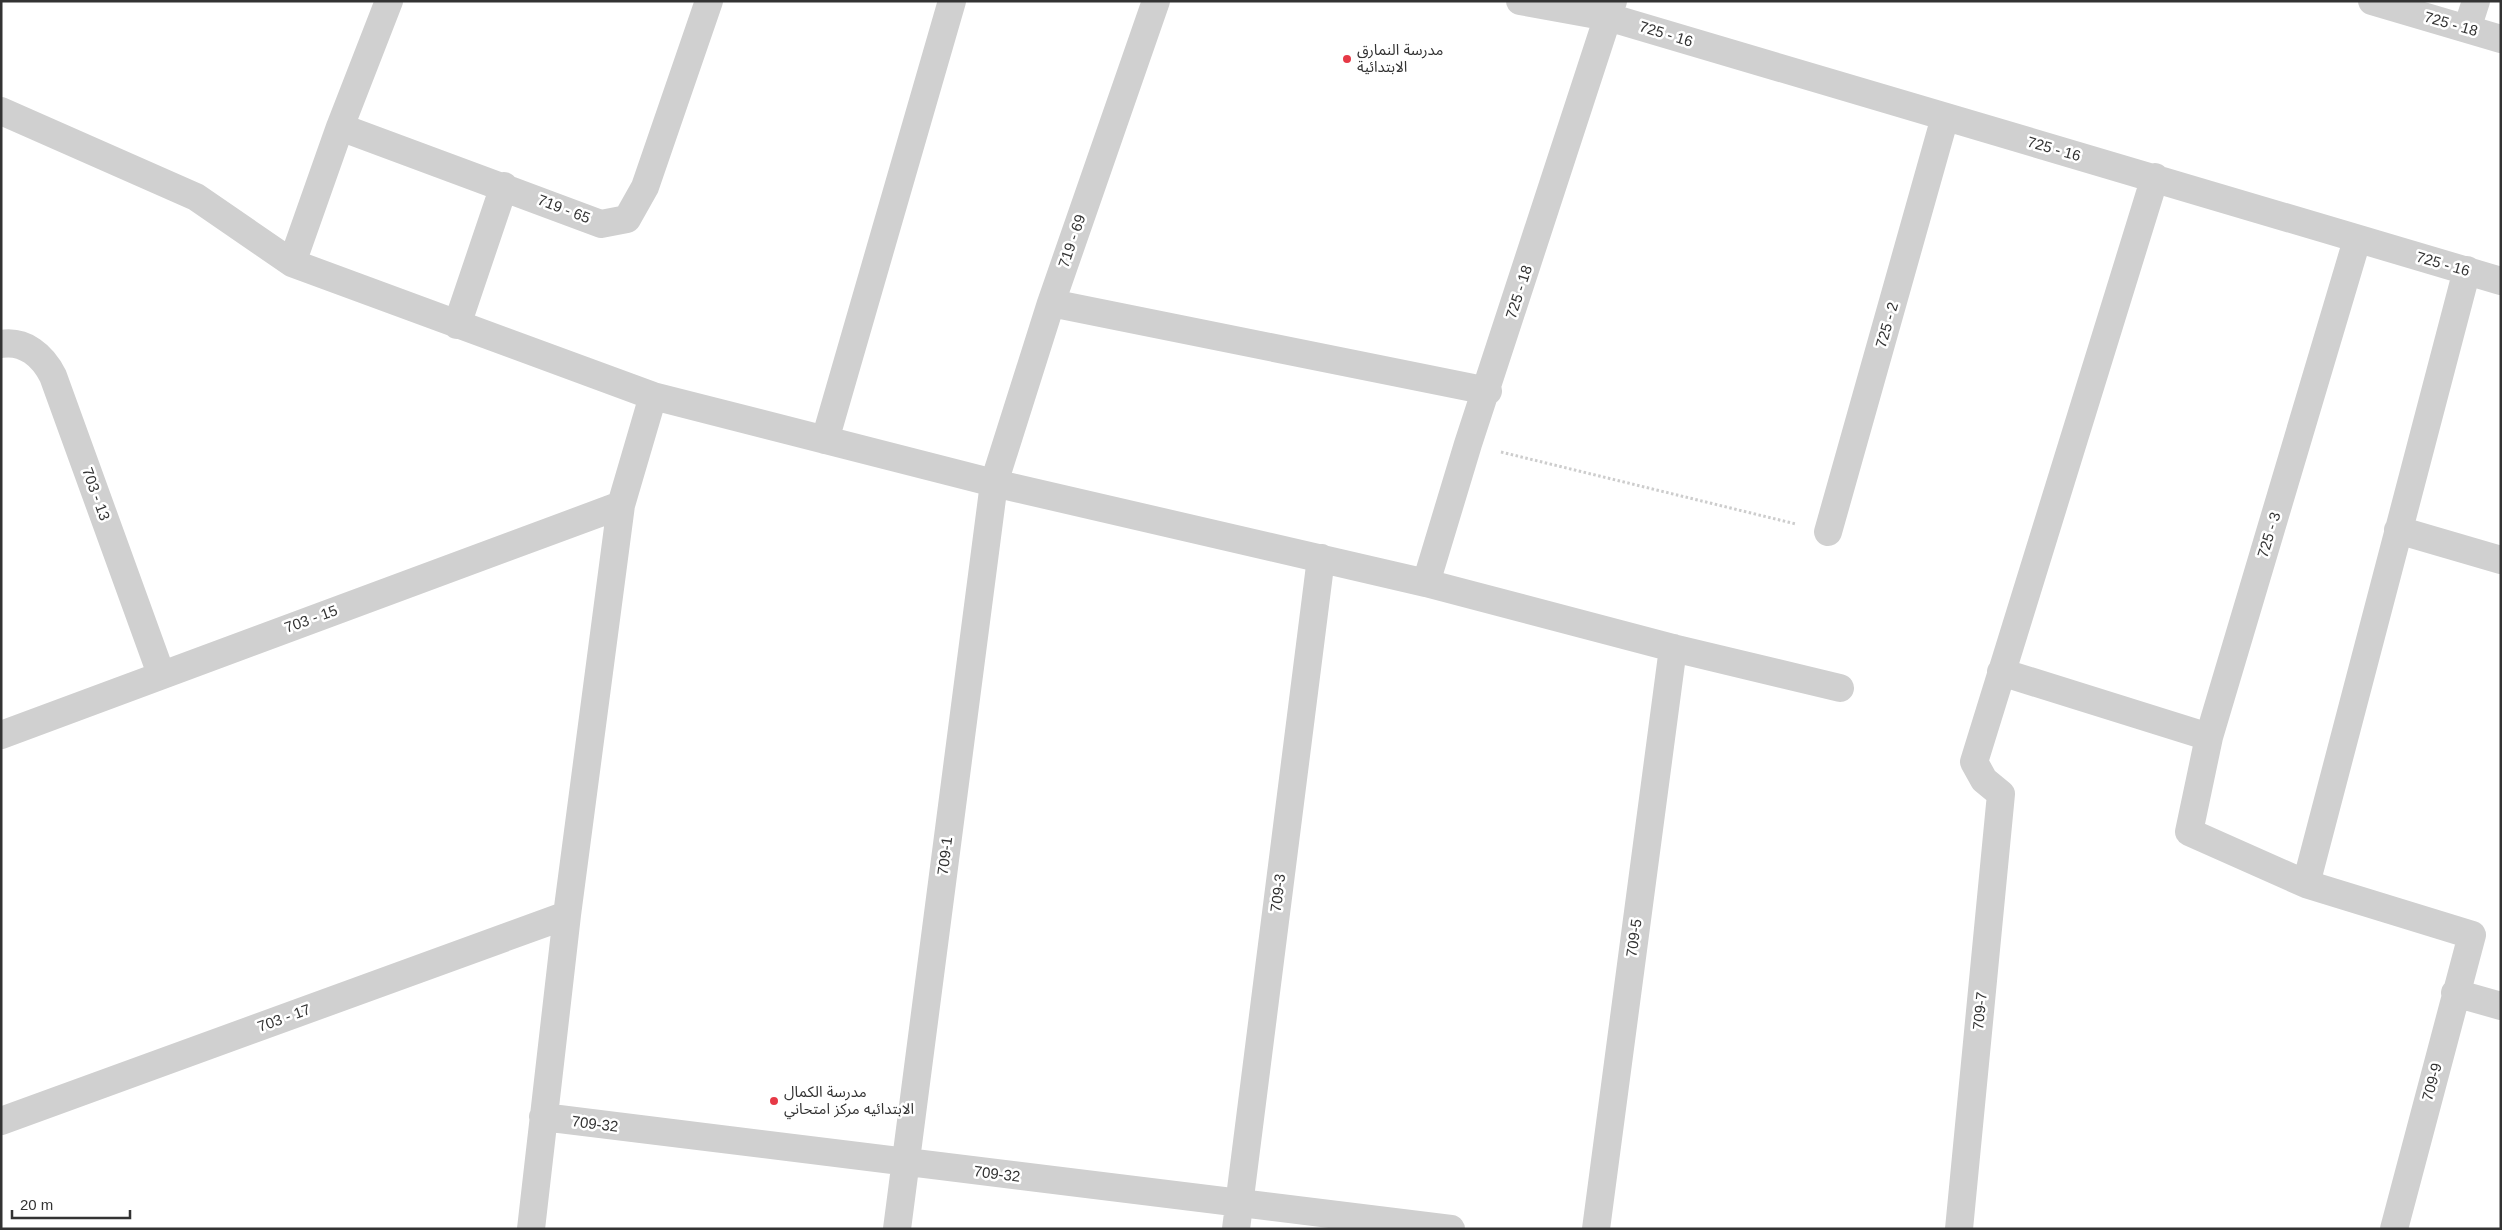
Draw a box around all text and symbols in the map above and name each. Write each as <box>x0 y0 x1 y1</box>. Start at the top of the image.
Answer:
street label: 725 - 18 <box>2422 8 2480 39</box>
street label: 725 - 16 <box>1637 17 1695 50</box>
place label: مدرسة النمارق الابتدائية <box>1357 41 1443 75</box>
marker: مدرسة النمارق الابتدائية <box>1341 53 1353 65</box>
street label: 725 - 16 <box>2025 133 2083 164</box>
street label: 719 - 65 <box>535 191 593 226</box>
street label: 719 - 69 <box>1055 212 1089 270</box>
street label: 725 - 16 <box>2414 248 2472 279</box>
street label: 725 - 18 <box>1502 263 1535 321</box>
street label: 725 - 2 <box>1872 300 1901 350</box>
street label: 703 - 13 <box>79 465 114 523</box>
street label: 725 - 3 <box>2254 510 2283 560</box>
street label: 703 - 15 <box>282 601 340 636</box>
street label: 709-1 <box>934 836 955 876</box>
street label: 709-3 <box>1267 873 1288 913</box>
street label: 709-5 <box>1622 918 1645 958</box>
street label: 709-7 <box>1969 991 1990 1031</box>
street label: 703 - 17 <box>255 1000 313 1035</box>
street label: 709-9 <box>2418 1061 2445 1103</box>
place label: مدرسة الكمال الابتدائيه مركز امتحاني <box>784 1083 914 1120</box>
marker: مدرسة الكمال الابتدائيه مركز امتحاني <box>768 1095 780 1107</box>
street label: 709-32 <box>571 1112 619 1135</box>
street label: 709-32 <box>973 1162 1021 1185</box>
scale bar <box>12 1188 130 1220</box>
text: 20 m <box>20 1196 53 1213</box>

